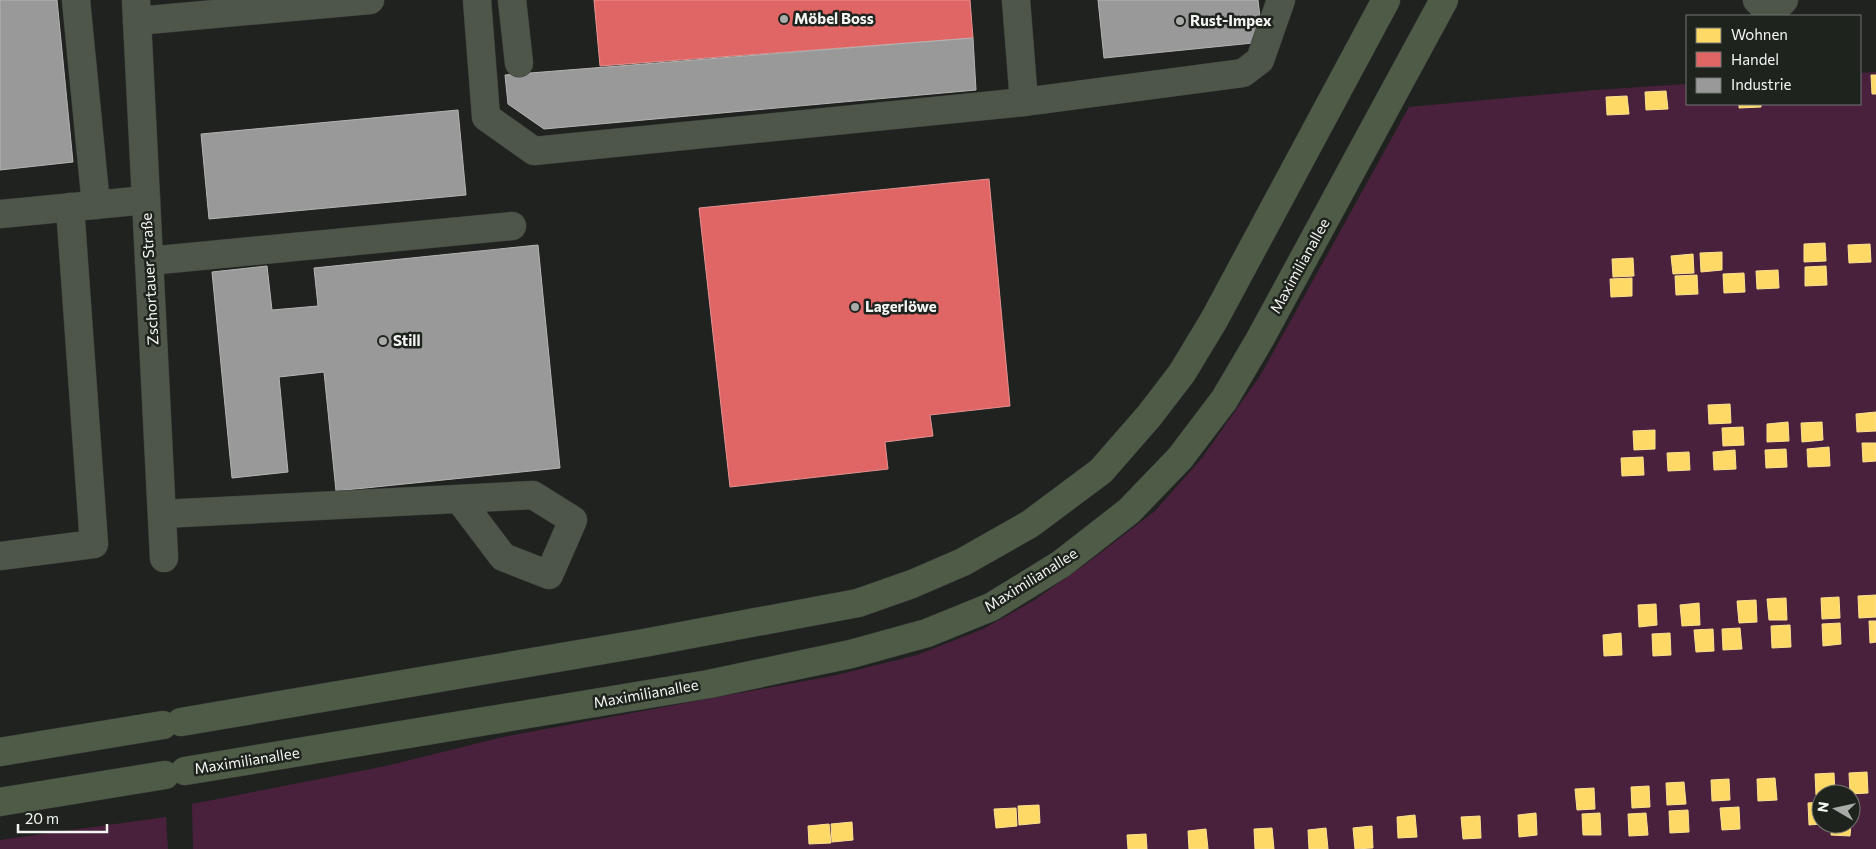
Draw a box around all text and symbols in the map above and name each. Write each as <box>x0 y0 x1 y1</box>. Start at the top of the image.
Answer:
place label: Möbel Boss <box>794 9 874 27</box>
place label: Rust-Impex <box>1190 11 1272 29</box>
marker: Möbel Boss <box>778 13 790 25</box>
marker: Rust-Impex <box>1174 15 1186 27</box>
legend <box>1686 15 1861 105</box>
text: Wohnen <box>1731 25 1788 43</box>
text: Handel <box>1731 50 1779 68</box>
text: Industrie <box>1731 75 1792 93</box>
street label: Zschortauer Straße <box>137 212 161 346</box>
street label: Maximilianallee <box>1266 215 1333 316</box>
place label: Lagerlöwe <box>865 297 937 315</box>
marker: Lagerlöwe <box>849 301 861 313</box>
place label: Still <box>393 331 421 349</box>
marker: Still <box>377 335 389 347</box>
street label: Maximilianallee <box>981 543 1080 615</box>
street label: Maximilianallee <box>592 675 700 711</box>
street label: Maximilianallee <box>193 743 301 777</box>
north arrow <box>1811 784 1861 834</box>
text: N <box>1813 800 1832 813</box>
scale bar <box>18 802 106 834</box>
text: 20 m <box>25 809 59 827</box>

